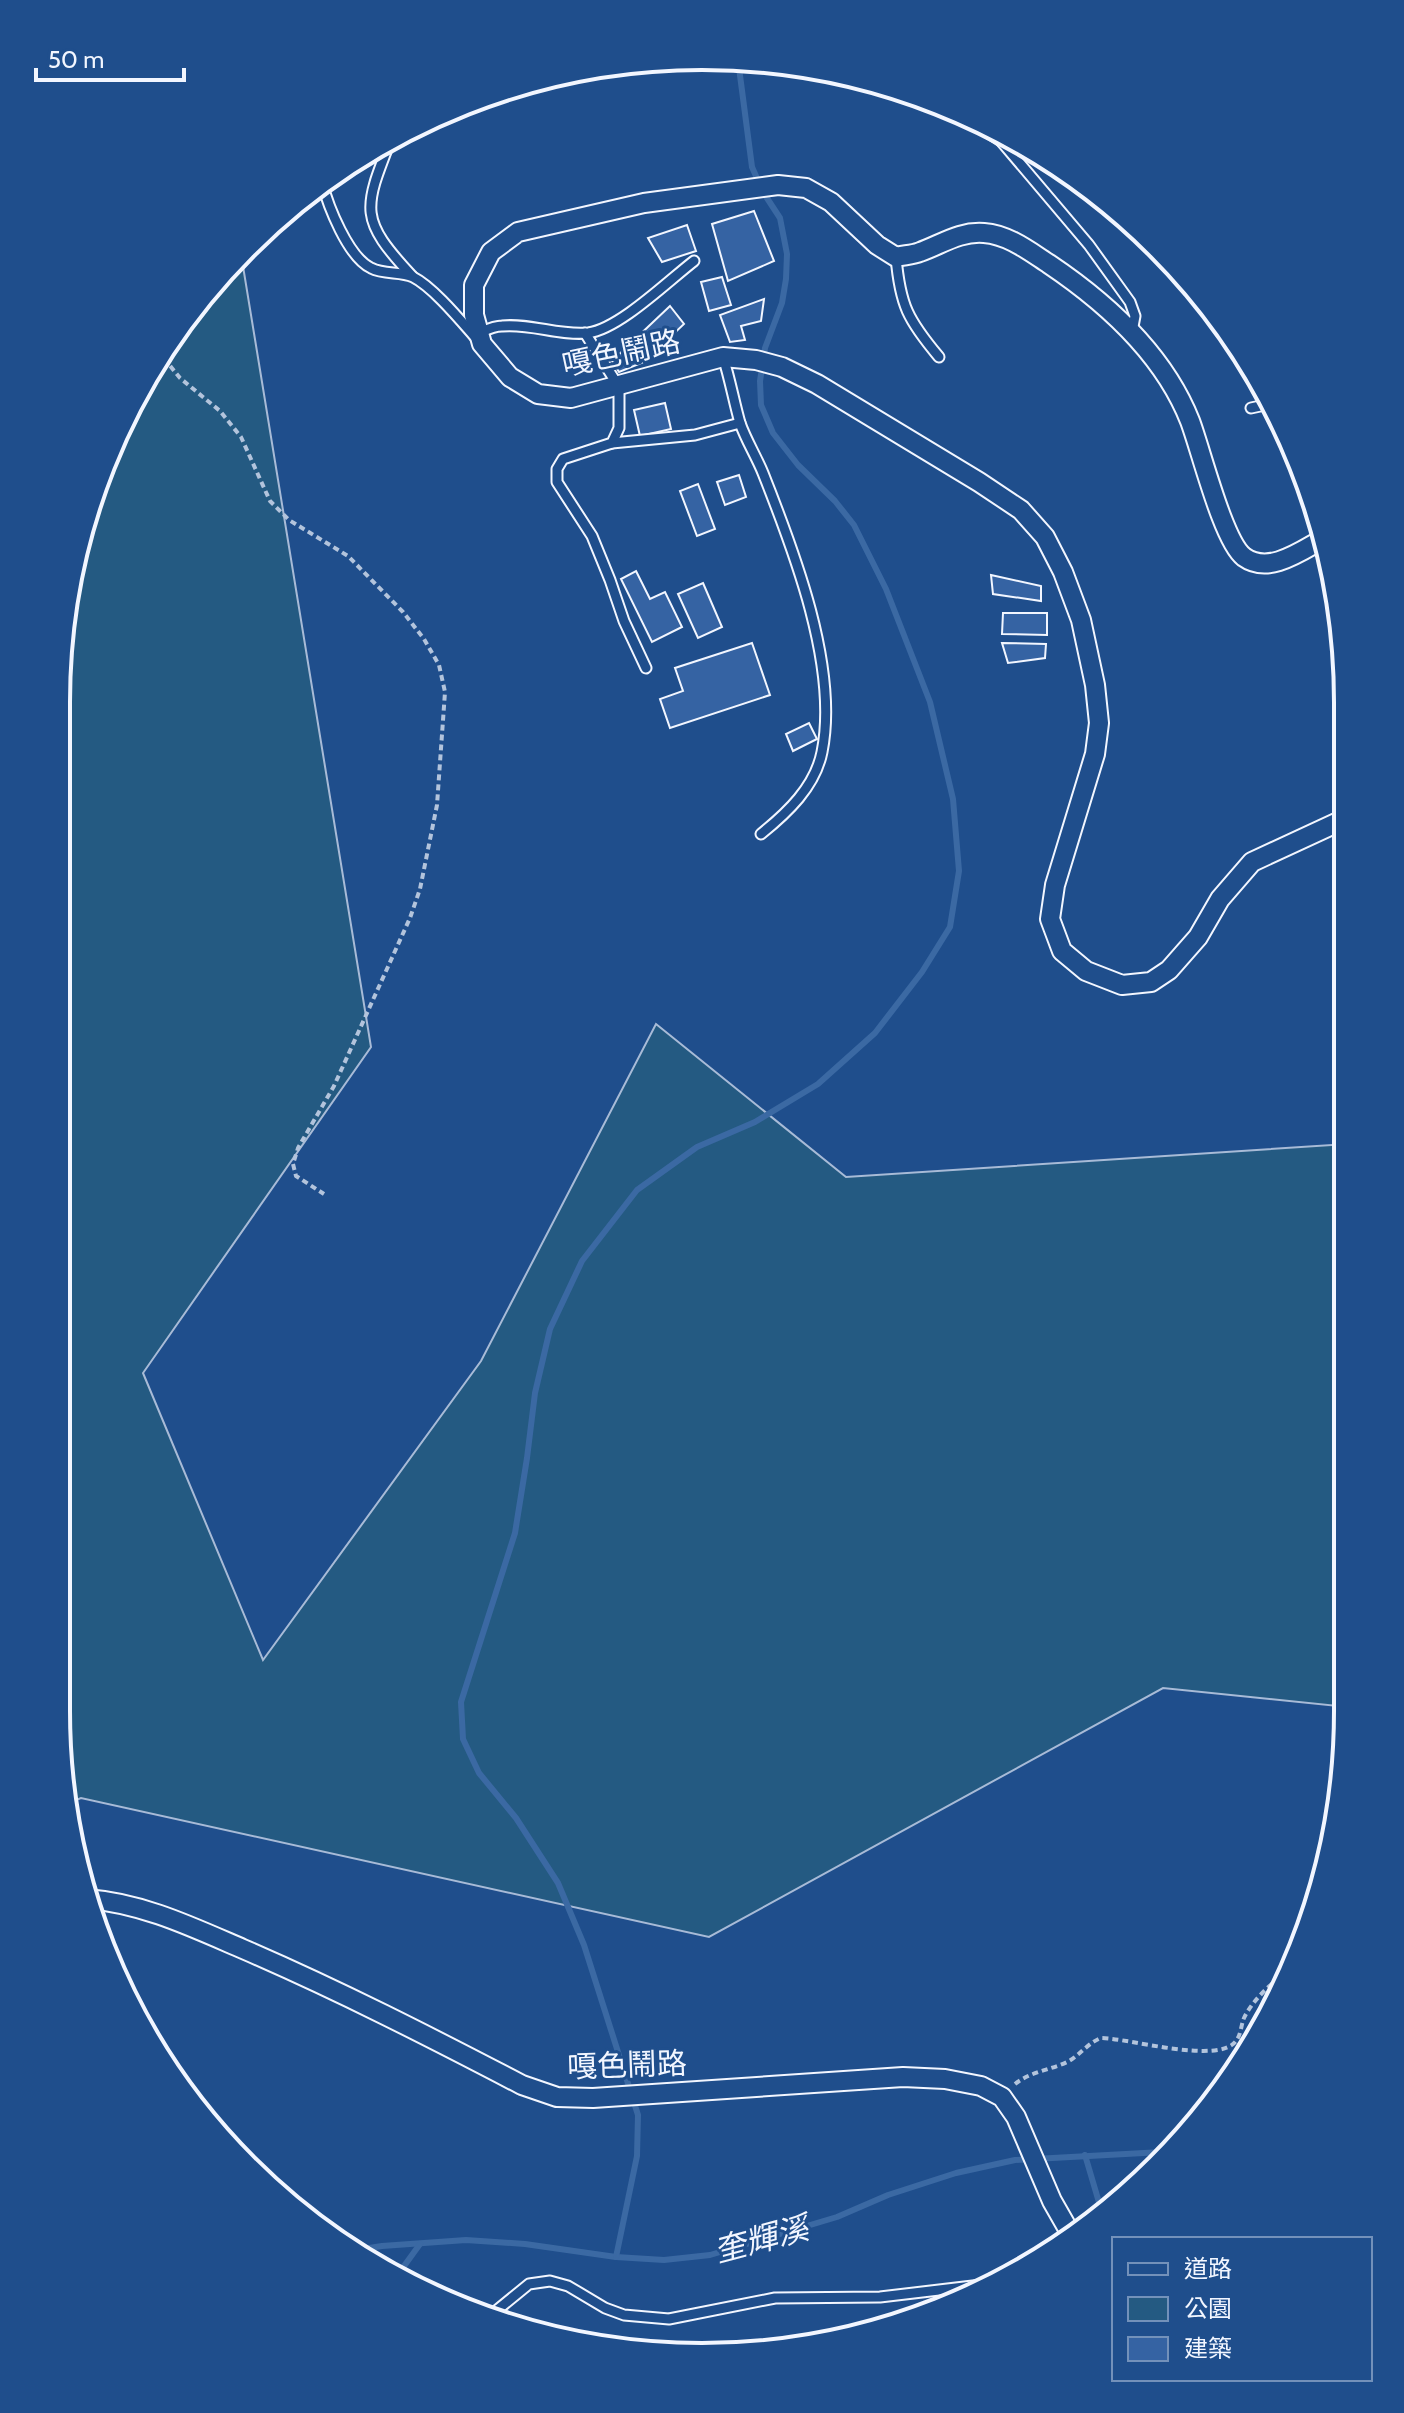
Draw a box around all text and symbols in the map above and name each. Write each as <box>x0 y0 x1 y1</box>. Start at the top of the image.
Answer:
scale bar <box>36 32 184 82</box>
text: 50 m <box>48 45 104 74</box>
street label: 嘎色鬧路 <box>558 322 684 384</box>
street label: 嘎色鬧路 <box>566 2044 688 2086</box>
water label: 奎輝溪 <box>710 2207 816 2270</box>
legend <box>1112 2237 1372 2381</box>
text: 道路 <box>1184 2254 1232 2283</box>
text: 公園 <box>1184 2294 1232 2323</box>
text: 建築 <box>1184 2334 1232 2363</box>

